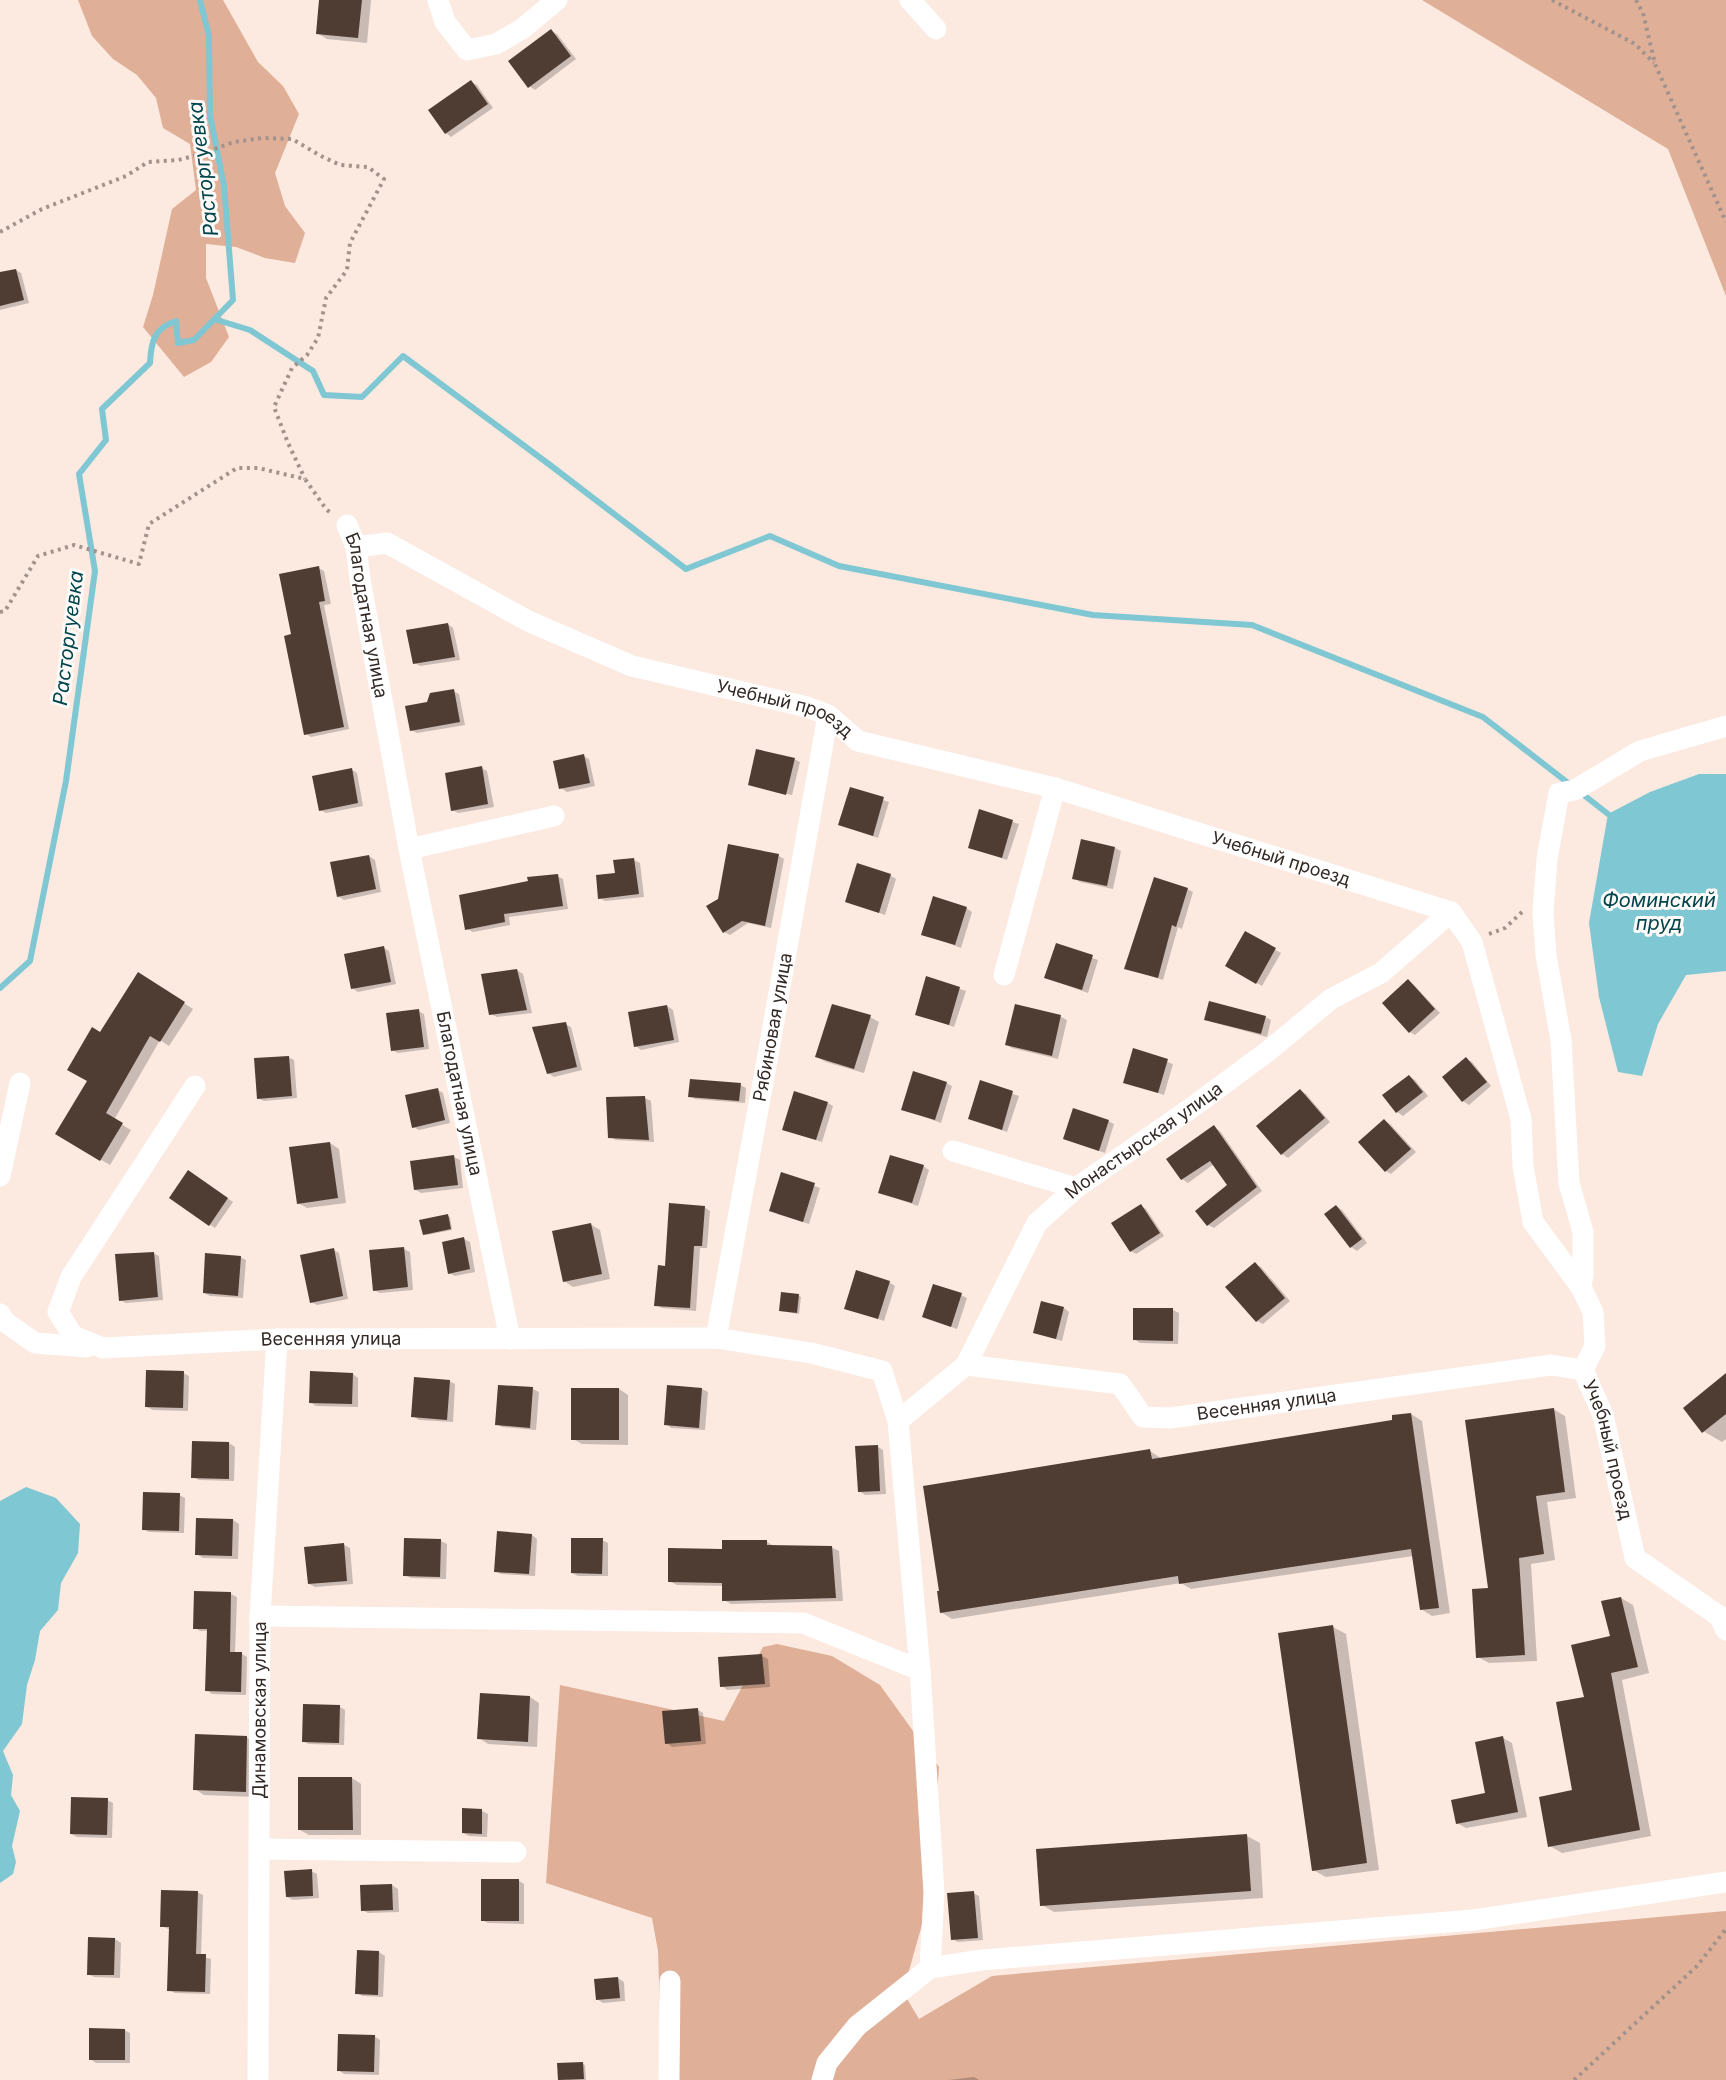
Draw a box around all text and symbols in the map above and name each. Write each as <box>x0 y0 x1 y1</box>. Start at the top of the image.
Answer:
water label: Расторгуевка <box>183 100 223 238</box>
street label: Благодатная улица <box>341 529 392 700</box>
water label: Расторгуевка <box>48 569 88 707</box>
street label: Учебный проезд <box>715 675 857 742</box>
street label: Учебный проезд <box>1209 827 1353 890</box>
water label: Фоминский пруд <box>1602 888 1716 935</box>
street label: Рябиновая улица <box>749 951 796 1103</box>
street label: Благодатная улица <box>433 1009 487 1178</box>
street label: Монастырская улица <box>1060 1078 1226 1203</box>
street label: Весенняя улица <box>260 1328 401 1350</box>
street label: Учебный проезд <box>1579 1377 1637 1522</box>
street label: Весенняя улица <box>1196 1384 1338 1424</box>
street label: Динамовская улица <box>248 1621 270 1799</box>

